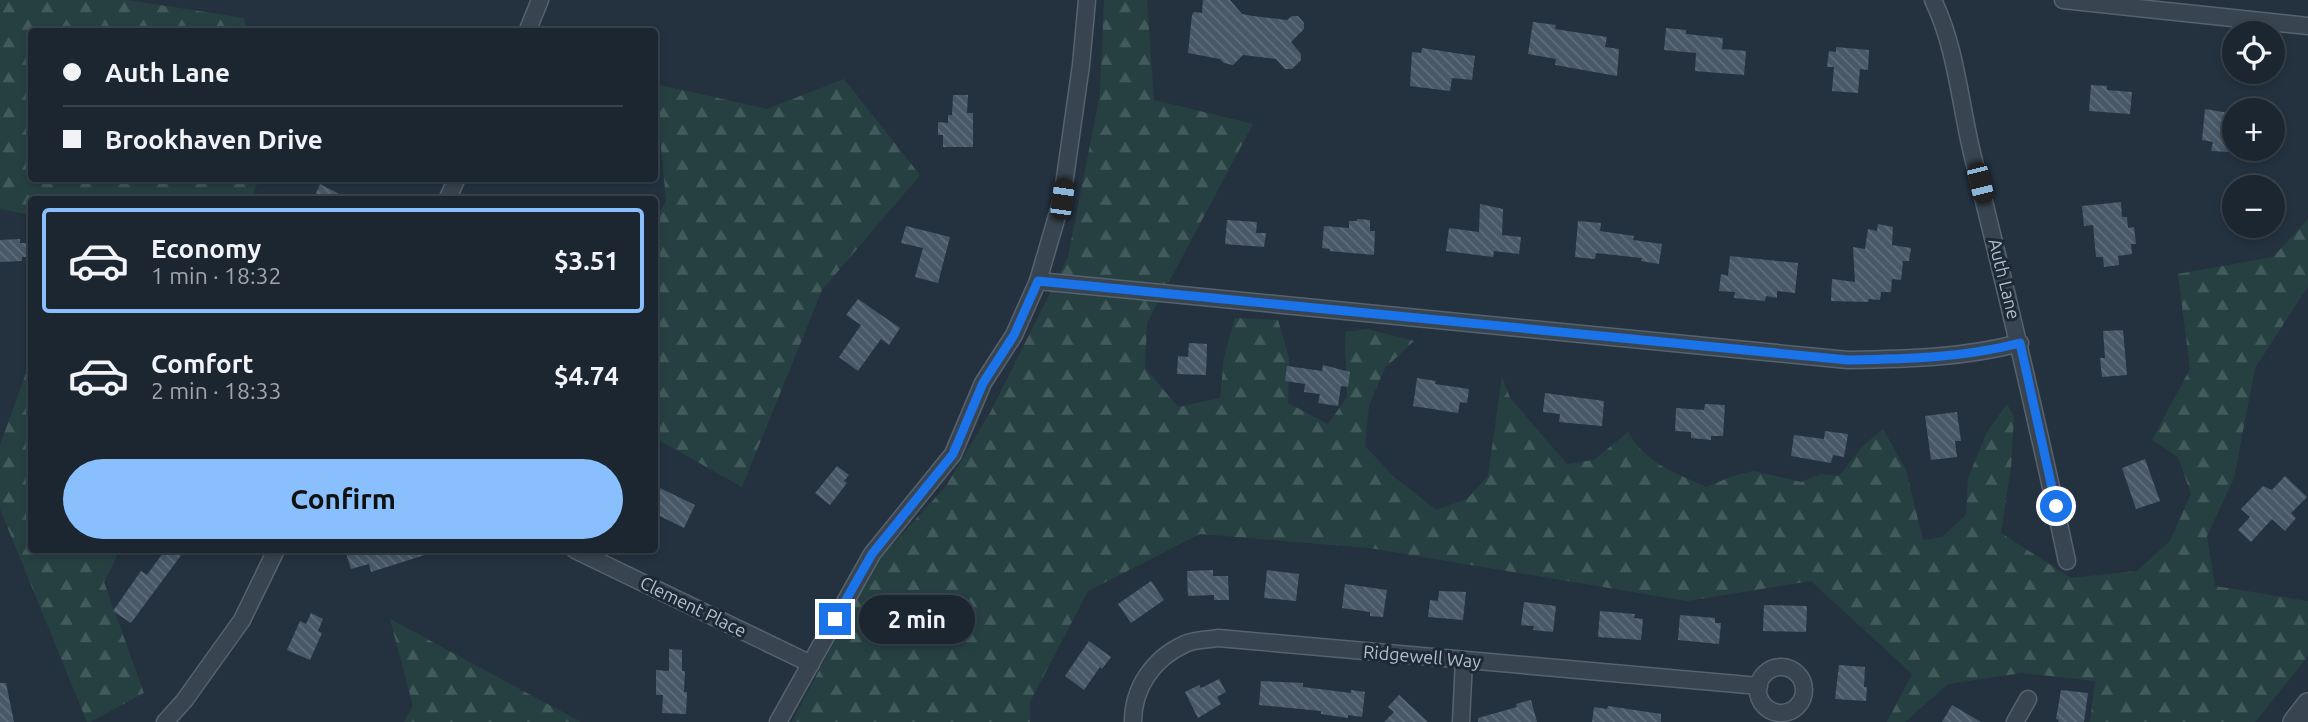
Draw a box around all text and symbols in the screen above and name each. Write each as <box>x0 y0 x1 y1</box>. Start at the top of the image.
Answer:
map controls <box>2222 21 2285 238</box>
button: locate <box>2222 21 2285 84</box>
text: Auth Lane <box>105 58 230 87</box>
button: + <box>2222 98 2285 161</box>
text: Brookhaven Drive <box>105 125 323 154</box>
car <box>1965 160 1996 206</box>
button: − <box>2222 175 2285 238</box>
car <box>1049 177 1076 221</box>
icon: car <box>67 229 130 292</box>
text: Economy <box>151 234 261 263</box>
street label: Auth Lane <box>1985 237 2025 321</box>
text: $3.51 <box>554 246 619 275</box>
text: 1 min · 18:32 <box>151 263 282 288</box>
icon: car <box>67 344 130 407</box>
text: Comfort <box>151 349 254 378</box>
text: $4.74 <box>554 361 619 390</box>
text: 2 min · 18:33 <box>151 378 282 403</box>
button: Confirm <box>63 459 623 539</box>
route start <box>2040 490 2072 522</box>
street label: Clement Place <box>637 572 750 640</box>
callout: 2 min <box>860 594 975 644</box>
route end <box>819 603 851 635</box>
text: 2 min <box>888 607 946 632</box>
street label: Ridgewell Way <box>1362 641 1482 671</box>

